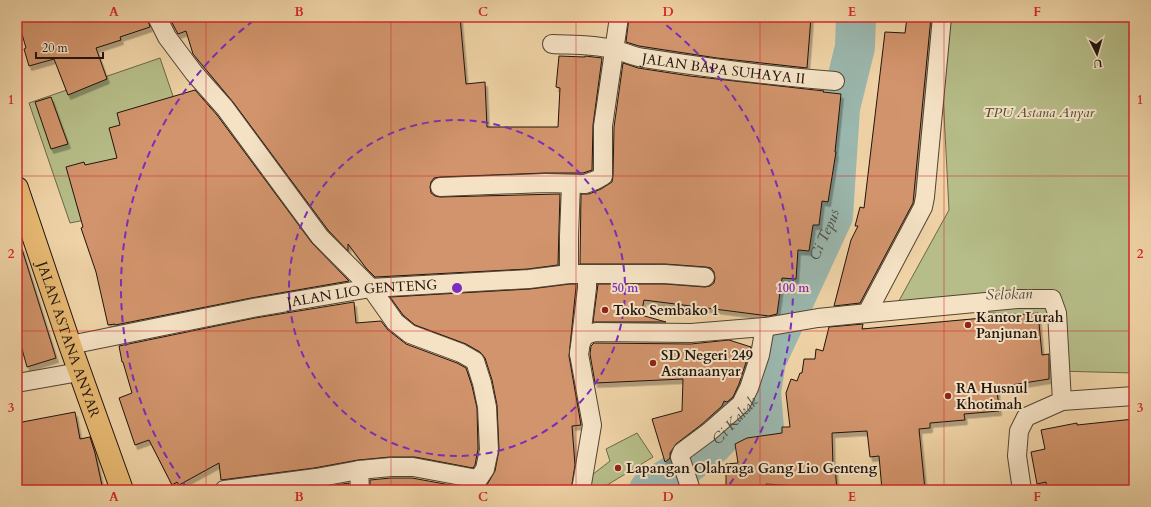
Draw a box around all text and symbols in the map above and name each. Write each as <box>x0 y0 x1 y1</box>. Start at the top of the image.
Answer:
text: A <box>109 3 119 21</box>
text: B <box>294 3 304 21</box>
text: C <box>478 3 488 21</box>
text: D <box>662 3 674 21</box>
text: E <box>848 3 856 21</box>
text: F <box>1033 3 1041 21</box>
scale bar <box>36 34 103 60</box>
north arrow <box>1077 34 1117 74</box>
text: 20 m <box>42 40 69 56</box>
street label: JALAN BAPA SUHAYA II <box>639 49 806 88</box>
text: U <box>1093 56 1103 71</box>
text: 1 <box>8 91 14 109</box>
text: 1 <box>1137 91 1143 109</box>
park label: TPU Astana Anyar <box>984 103 1095 122</box>
water label: Ci Tepus <box>804 209 843 263</box>
text: 2 <box>8 245 15 263</box>
text: 2 <box>1137 245 1144 263</box>
street label: JALAN ASTANA ANYAR <box>32 257 104 420</box>
street label: JALAN LIO GENTENG <box>283 275 438 312</box>
text: 50 m <box>612 280 639 296</box>
text: 100 m <box>777 280 810 296</box>
centre of rings <box>450 281 464 295</box>
water label: Selokan <box>985 283 1033 305</box>
place label: Toko Sembako 1 <box>613 301 719 320</box>
marker: Toko Sembako 1 <box>600 305 610 315</box>
place label: Kantor Lurah Panjunan <box>976 308 1064 343</box>
marker: Kantor Lurah Panjunan <box>963 320 973 330</box>
place label: SD Negeri 249 Astanaanyar <box>661 346 753 381</box>
marker: SD Negeri 249 Astanaanyar <box>648 358 658 368</box>
place label: RA Husnul Khotimah <box>956 379 1028 414</box>
water label: Ci Kakak <box>707 391 763 449</box>
marker: RA Husnul Khotimah <box>943 391 953 401</box>
text: 3 <box>8 399 15 417</box>
text: 3 <box>1137 399 1144 417</box>
place label: Lapangan Olahraga Gang Lio Genteng <box>626 459 878 478</box>
marker: Lapangan Olahraga Gang Lio Genteng <box>613 463 623 473</box>
text: A <box>109 488 119 506</box>
text: B <box>294 488 304 506</box>
text: C <box>478 488 488 506</box>
text: D <box>662 488 674 506</box>
text: E <box>848 488 856 506</box>
text: F <box>1033 488 1041 506</box>

